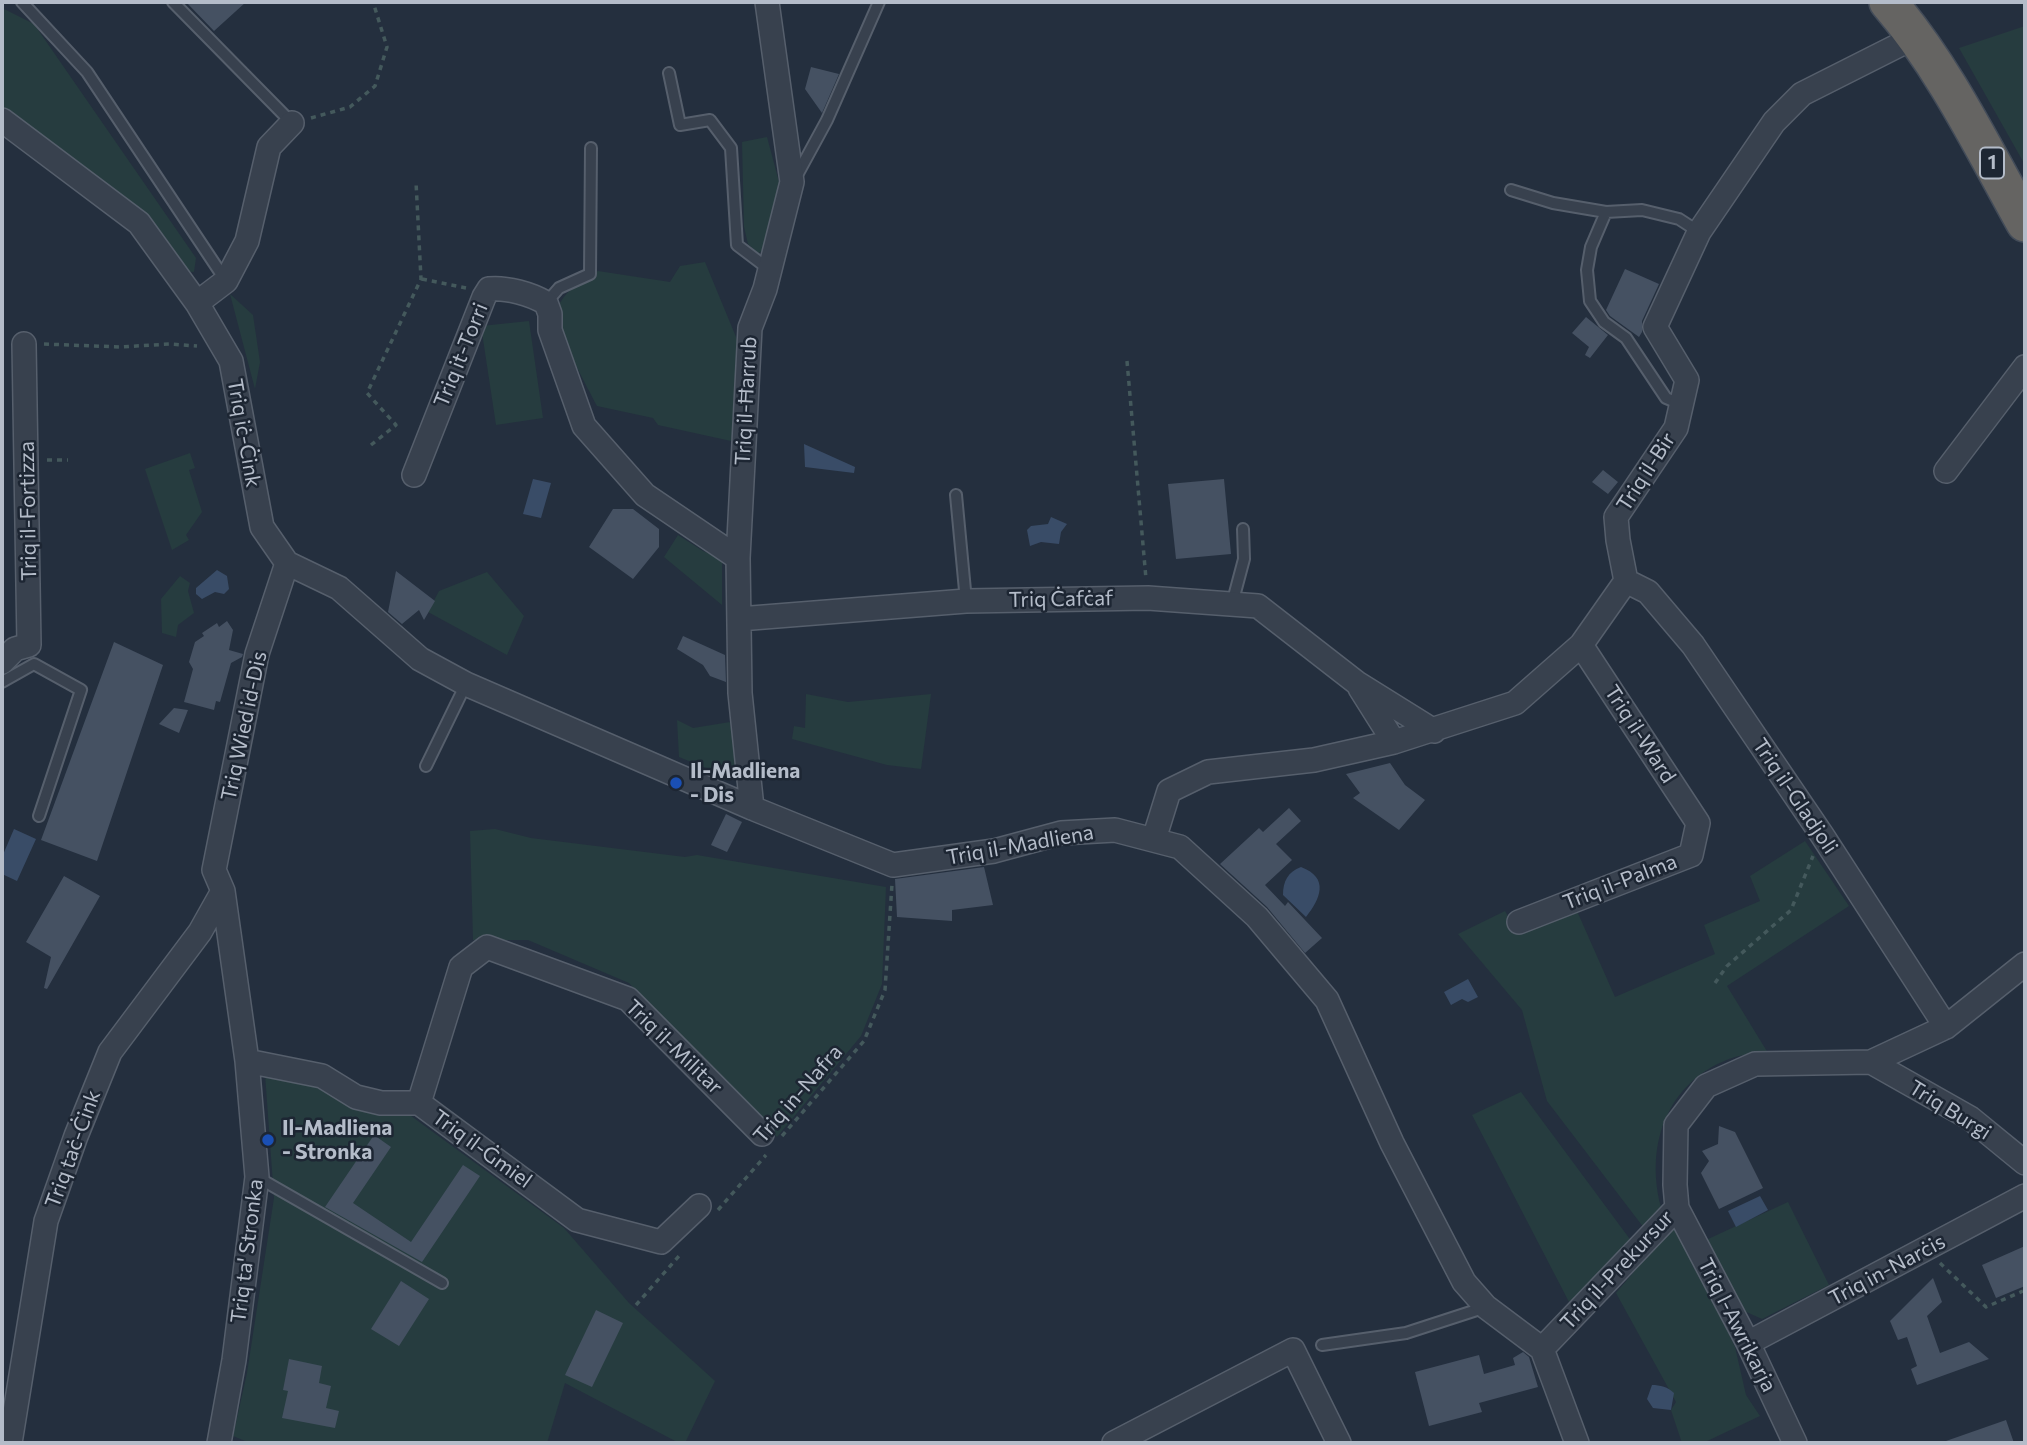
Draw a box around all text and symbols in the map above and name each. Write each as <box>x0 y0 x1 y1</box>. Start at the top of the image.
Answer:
road number: 1 <box>1980 148 2004 178</box>
street label: Triq it-Torri <box>429 299 493 411</box>
street label: Triq il-Ħarrub <box>730 336 762 466</box>
street label: Triq iċ-Ċink <box>222 377 266 489</box>
street label: Triq il-Bir <box>1611 428 1681 516</box>
street label: Triq il-Fortizza <box>14 441 42 581</box>
street label: Triq Ċafċaf <box>1008 585 1114 613</box>
street label: Triq Wied id-Dis <box>216 649 272 803</box>
street label: Triq il-Ward <box>1599 680 1681 788</box>
street label: Triq il-Gladjoli <box>1747 733 1843 859</box>
place label: Il-Madliena - Dis <box>690 758 800 808</box>
marker: Il-Madliena - Dis <box>668 775 684 791</box>
street label: Triq il-Madliena <box>944 820 1096 870</box>
street label: Triq il-Palma <box>1559 849 1681 915</box>
street label: Triq il-Militar <box>620 994 728 1100</box>
street label: Triq in-Nafra <box>748 1040 848 1148</box>
street label: Triq Burgi <box>1904 1075 1996 1145</box>
street label: Triq taċ-Ċink <box>40 1087 106 1211</box>
street label: Triq il-Ġmiel <box>427 1104 537 1194</box>
place label: Il-Madliena - Stronka <box>282 1115 392 1165</box>
marker: Il-Madliena - Stronka <box>260 1132 276 1148</box>
street label: Triq ta' Stronka <box>226 1177 268 1325</box>
street label: Triq il-Prekursur <box>1555 1205 1679 1335</box>
street label: Triq in-Narċis <box>1824 1229 1950 1311</box>
street label: Triq l-Awrikarja <box>1692 1254 1782 1396</box>

